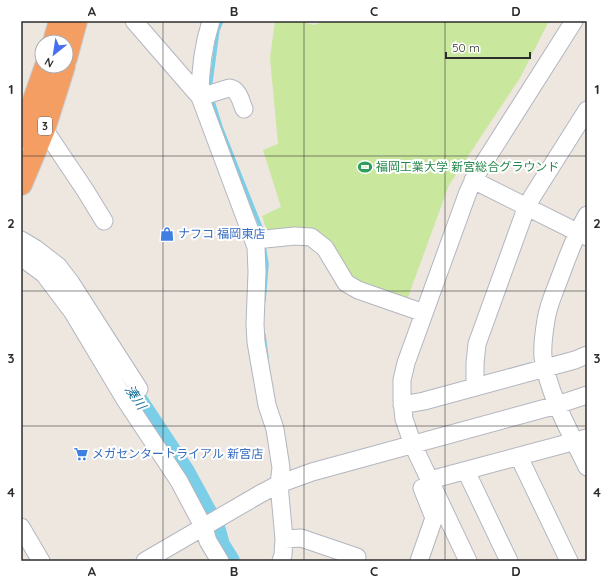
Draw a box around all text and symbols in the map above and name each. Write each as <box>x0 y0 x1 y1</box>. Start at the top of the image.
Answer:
text: A <box>88 3 97 19</box>
text: B <box>230 3 238 19</box>
text: C <box>370 3 378 19</box>
text: D <box>511 3 521 19</box>
north arrow <box>34 34 74 74</box>
scale bar <box>446 34 530 60</box>
text: 50 m <box>452 40 480 55</box>
text: N <box>42 55 56 71</box>
text: 1 <box>8 81 14 97</box>
text: 1 <box>594 81 600 97</box>
road number: 3 <box>38 117 52 135</box>
sports icon: 福岡工業大学 新宮総合グラウンド <box>357 159 373 175</box>
place label: 福岡工業大学 新宮総合グラウンド <box>376 159 559 174</box>
text: 2 <box>7 215 15 231</box>
text: 2 <box>593 215 601 231</box>
shop icon: ナフコ 福岡東店 <box>159 226 175 242</box>
place label: ナフコ 福岡東店 <box>178 226 265 241</box>
text: 3 <box>8 350 15 366</box>
text: 3 <box>594 350 601 366</box>
water label: 湊川 <box>122 382 151 414</box>
supermarket icon: メガセンタートライアル 新宮店 <box>73 446 89 462</box>
place label: メガセンタートライアル 新宮店 <box>92 446 263 461</box>
text: 4 <box>7 484 15 500</box>
text: 4 <box>593 484 601 500</box>
text: A <box>88 563 97 579</box>
text: B <box>230 563 238 579</box>
text: C <box>370 563 378 579</box>
text: D <box>511 563 521 579</box>

